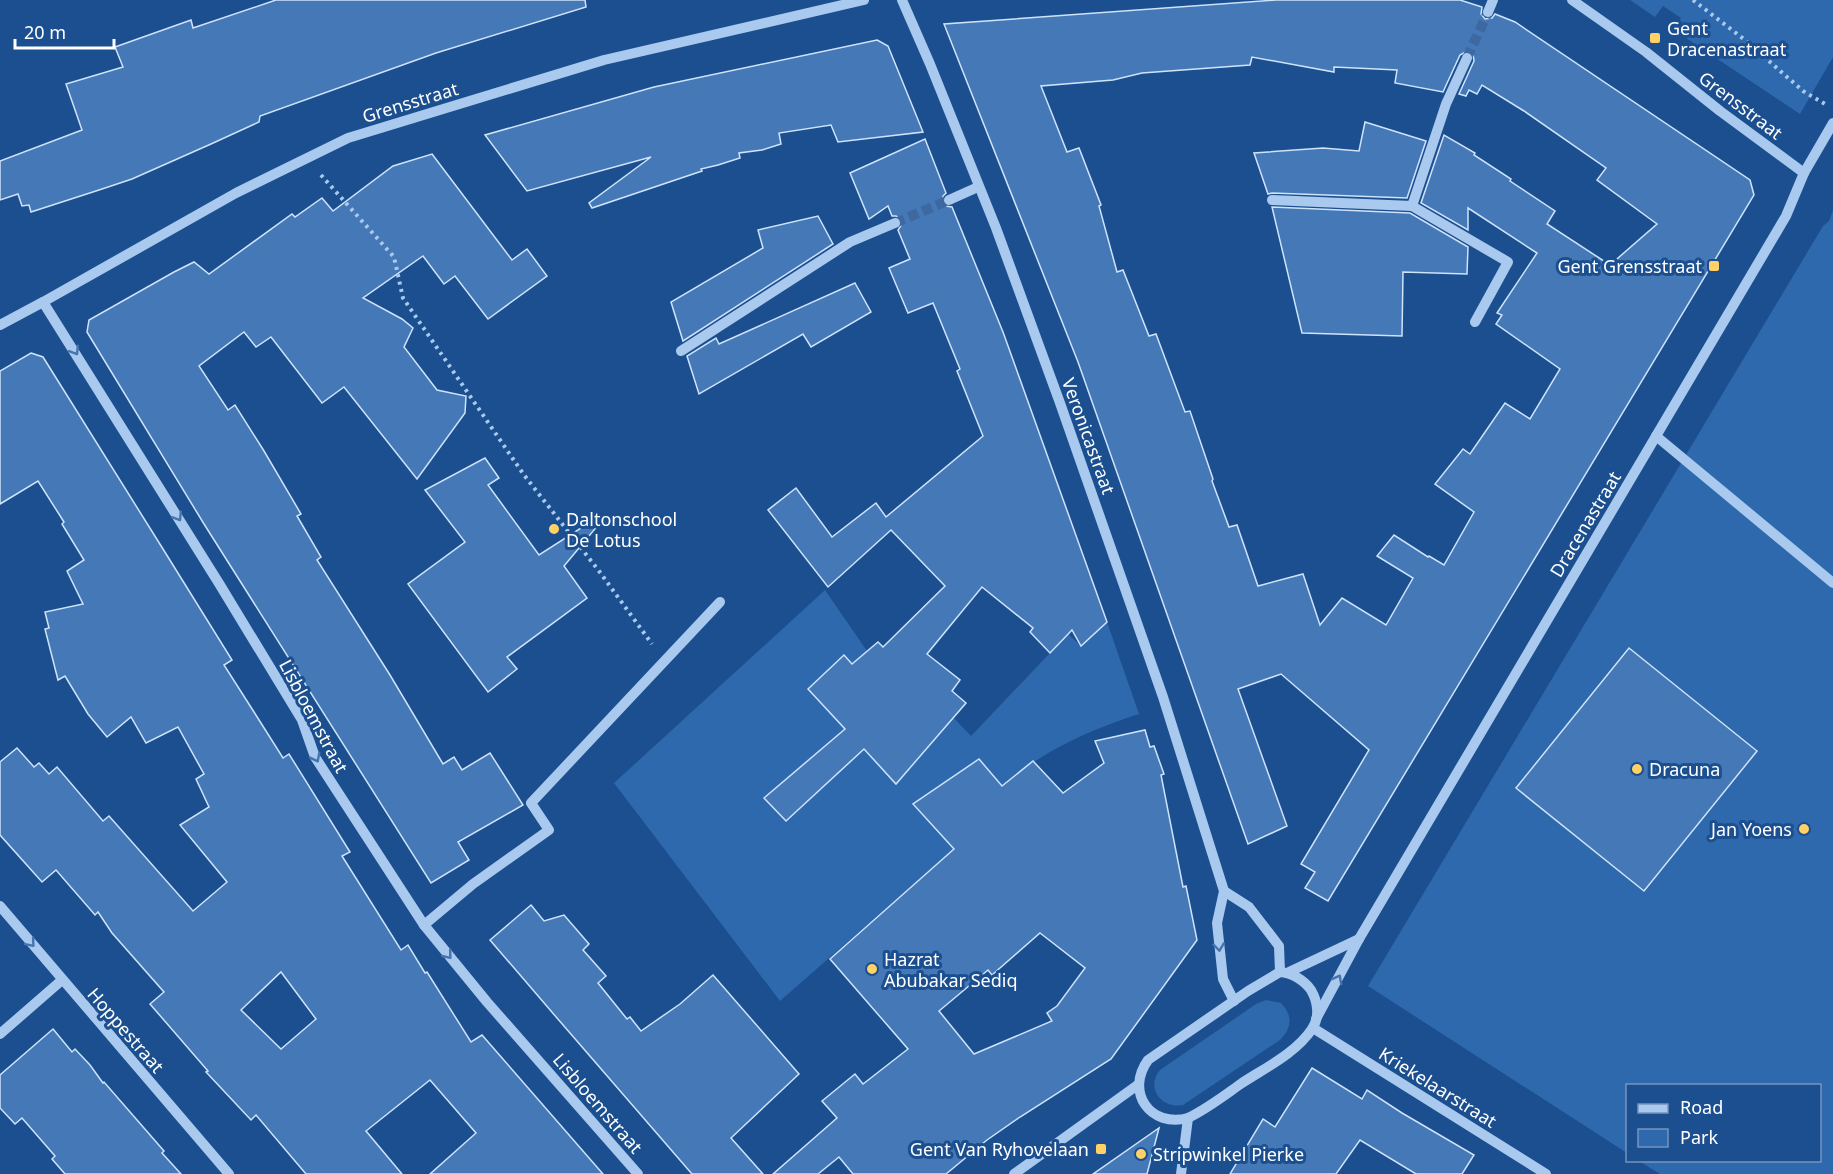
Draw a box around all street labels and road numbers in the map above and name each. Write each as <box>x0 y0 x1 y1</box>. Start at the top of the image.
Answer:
street label: Grensstraat <box>1694 66 1788 145</box>
street label: Grensstraat <box>359 76 461 128</box>
street label: Veronicastraat <box>1057 375 1121 498</box>
street label: Dracenastraat <box>1544 466 1626 581</box>
street label: Lisbloemstraat <box>274 655 354 777</box>
street label: Hoppestraat <box>82 982 170 1078</box>
street label: Kriekelaarstraat <box>1375 1041 1502 1133</box>
street label: Lisbloemstraat <box>548 1048 648 1158</box>

